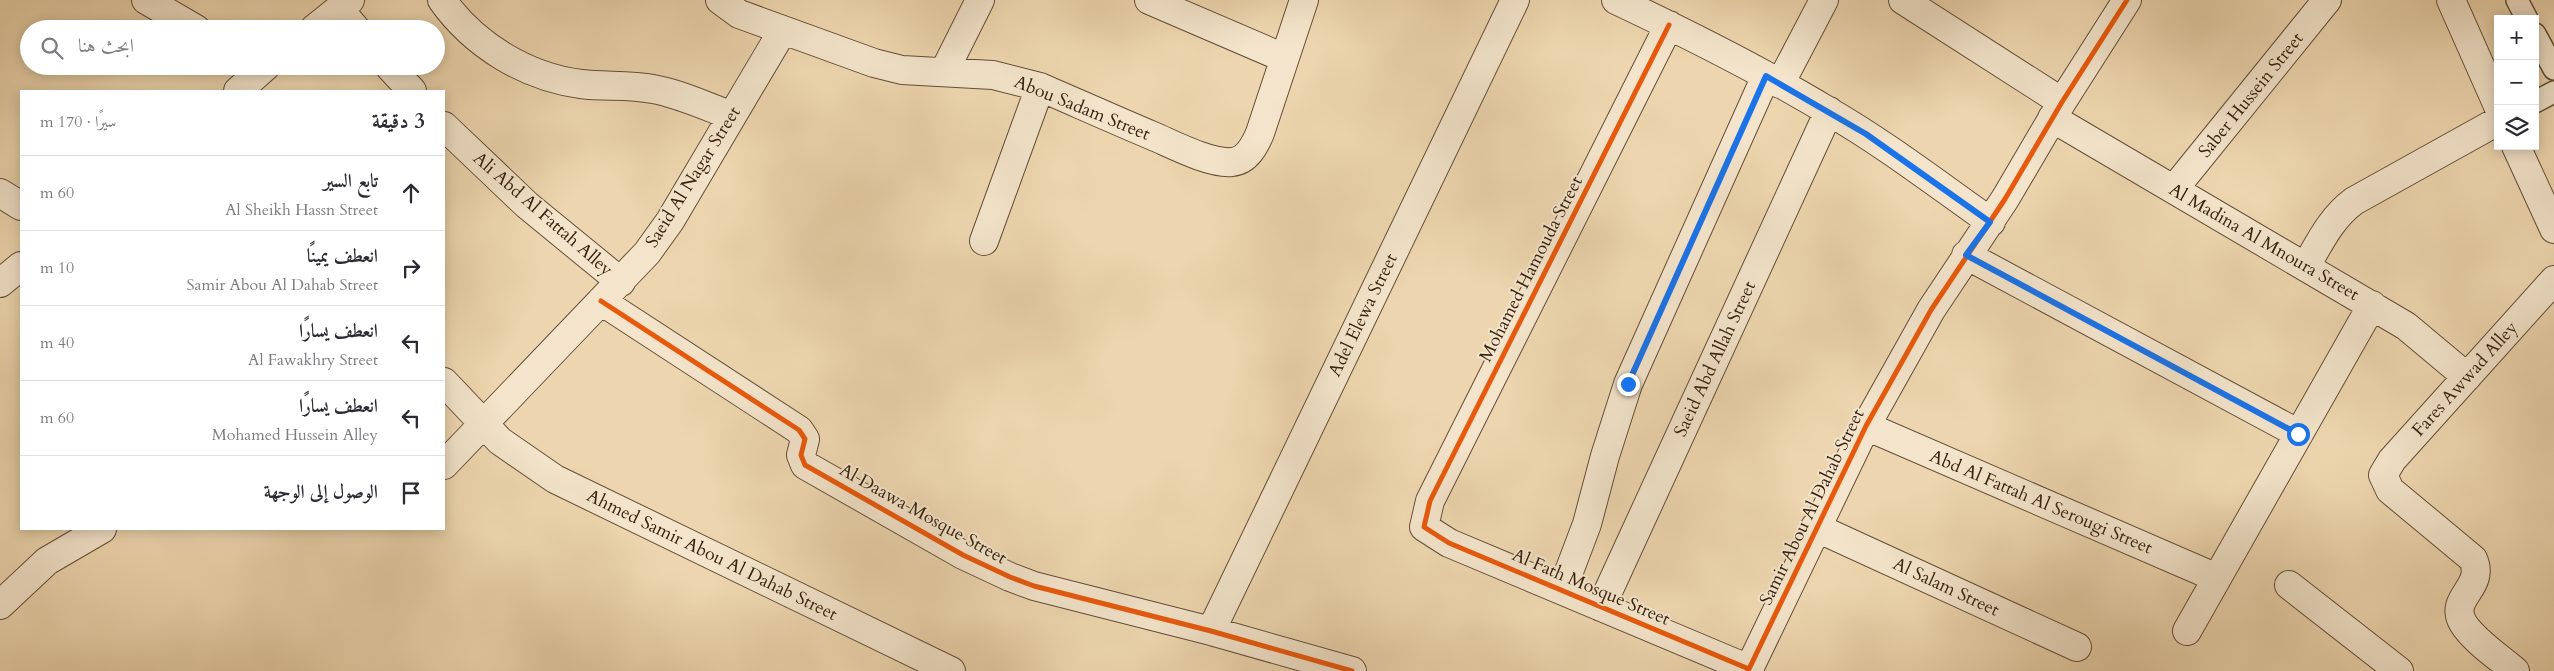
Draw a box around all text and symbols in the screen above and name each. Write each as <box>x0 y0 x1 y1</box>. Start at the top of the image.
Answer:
map controls <box>2494 15 2539 150</box>
button: + <box>2494 15 2539 60</box>
search box <box>20 20 445 75</box>
street label: Saber Hussein Street <box>2193 27 2310 163</box>
text: ابحث هنا <box>78 33 134 59</box>
icon: search <box>38 34 66 62</box>
button: − <box>2494 60 2539 105</box>
street label: Abou Sadam Street <box>1010 69 1154 147</box>
street label: Saeid Al Nagar Street <box>639 101 747 252</box>
button: layers <box>2494 105 2539 150</box>
text: 3 دقيقة <box>372 107 425 136</box>
text: سيرًا · 170 m <box>40 111 116 133</box>
street label: Ali Abd Al Fattah Alley <box>468 146 619 282</box>
text: تابع السير <box>323 168 378 194</box>
street label: Mohamed Hamouda Street <box>1473 172 1589 366</box>
street label: Al Madina Al Mnoura Street <box>2164 177 2364 307</box>
icon: ahead <box>397 179 425 207</box>
text: 60 m <box>40 182 74 204</box>
text: Al Sheikh Hassn Street <box>225 199 378 221</box>
text: انعطف يمينًا <box>307 243 378 269</box>
street label: Adel Elewa Street <box>1322 249 1404 381</box>
icon: right <box>397 254 425 282</box>
text: 10 m <box>40 257 74 279</box>
text: Samir Abou Al Dahab Street <box>186 274 378 296</box>
street label: Saeid Abd Allah Street <box>1668 277 1762 441</box>
street label: Fares Awwad Alley <box>2406 316 2524 442</box>
text: انعطف يسارًا <box>299 318 378 344</box>
icon: left <box>397 329 425 357</box>
text: 40 m <box>40 332 74 354</box>
text: Al Fawakhry Street <box>248 349 378 371</box>
route end <box>1617 373 1640 396</box>
text: انعطف يسارًا <box>299 393 378 419</box>
icon: left <box>397 404 425 432</box>
street label: Samir Abou Al Dahab Street <box>1754 404 1871 609</box>
text: 60 m <box>40 407 74 429</box>
route start <box>2287 423 2310 446</box>
text: Mohamed Hussein Alley <box>212 424 378 446</box>
street label: Abd Al Fattah Al Serougi Street <box>1926 444 2157 560</box>
street label: Al Daawa Mosque Street <box>835 457 1012 571</box>
text: الوصول إلى الوجهة <box>264 479 378 505</box>
icon: arrive <box>397 479 425 507</box>
street label: Ahmed Samir Abou Al Dahab Street <box>583 483 842 627</box>
street label: Al Fath Mosque Street <box>1508 542 1674 632</box>
street label: Al Salam Street <box>1889 551 2004 623</box>

